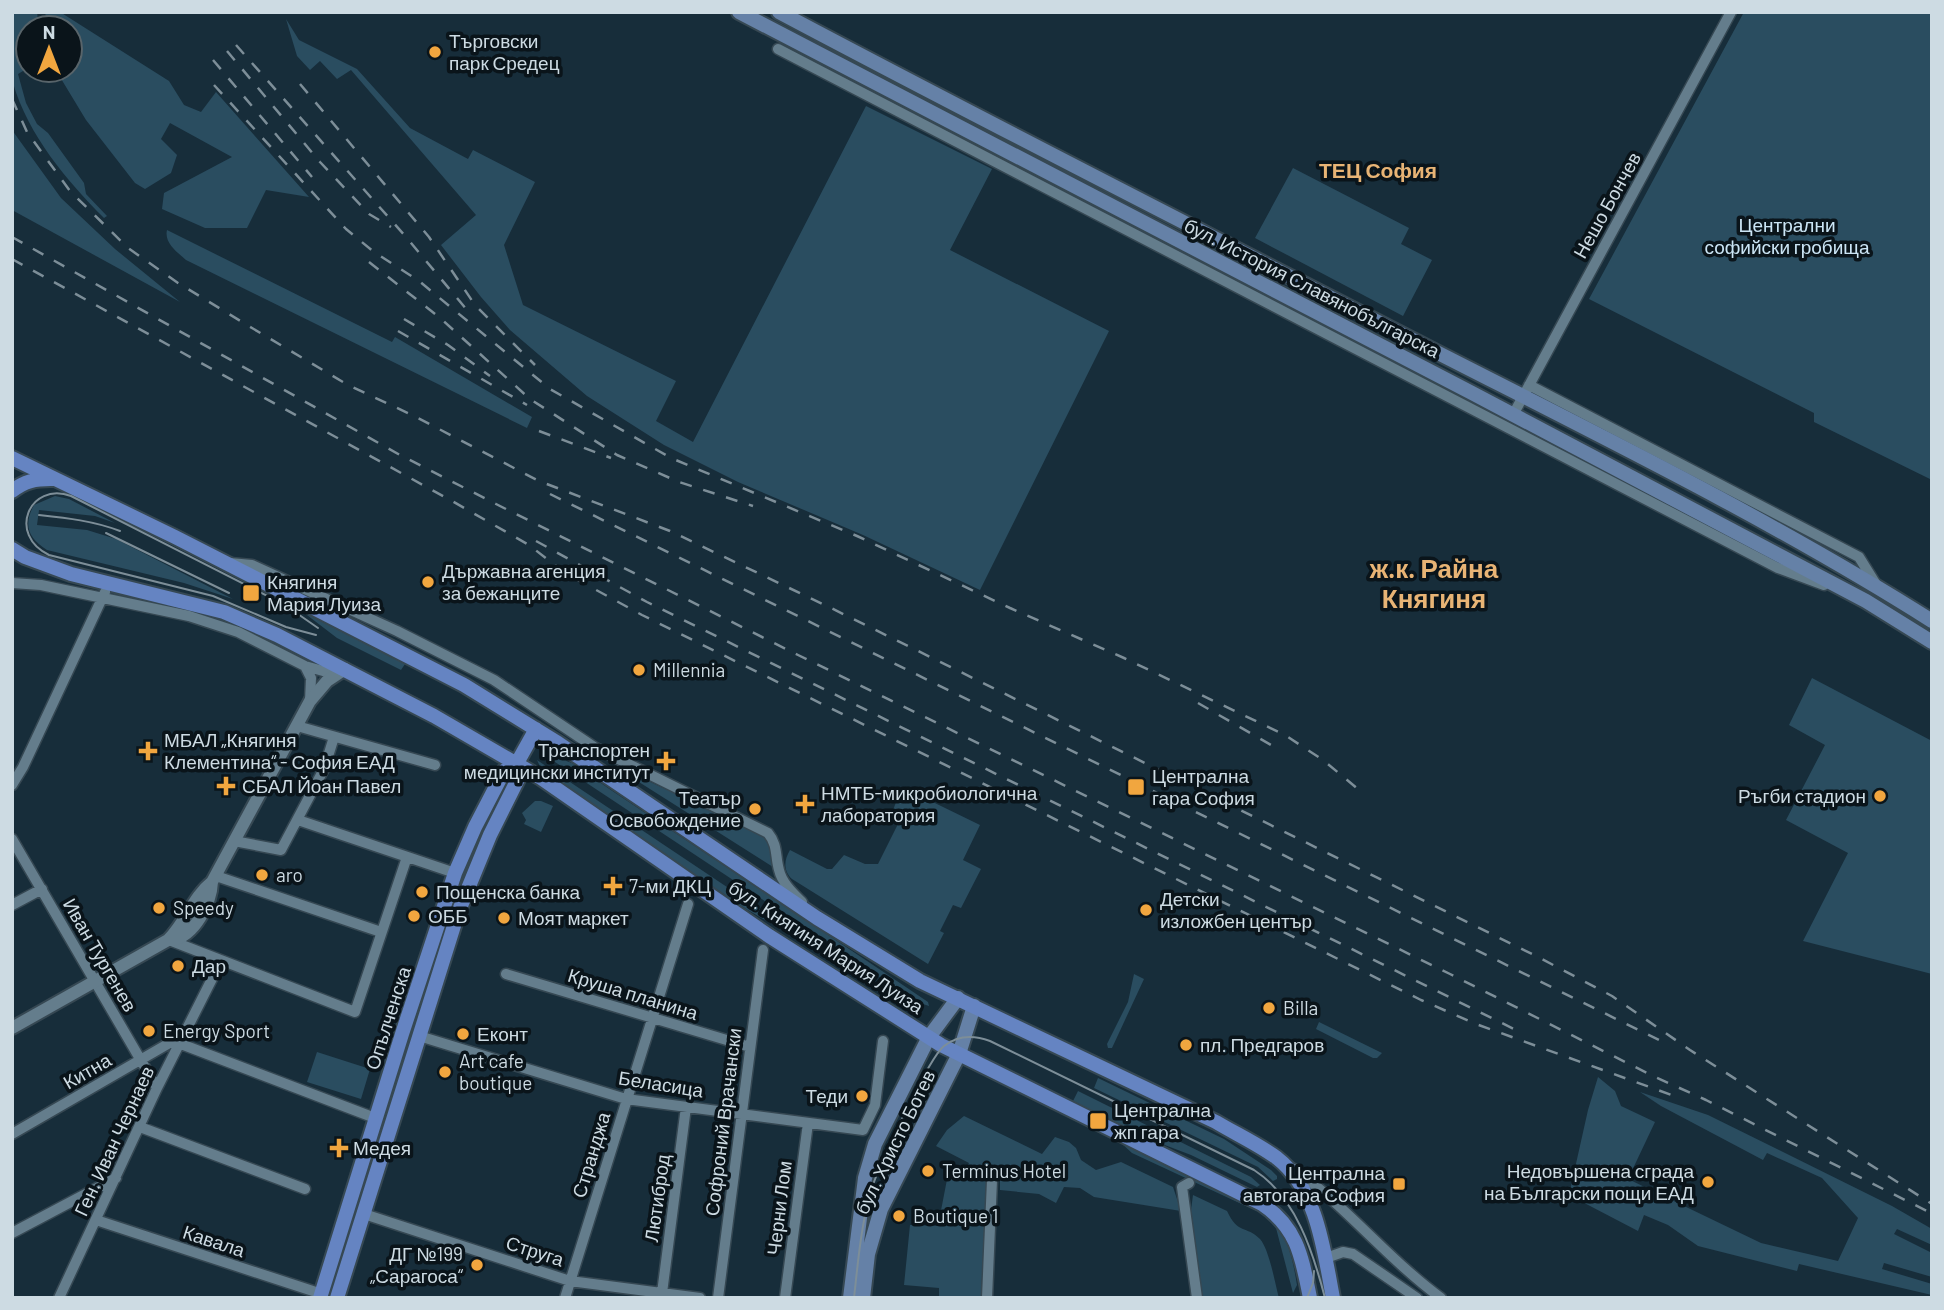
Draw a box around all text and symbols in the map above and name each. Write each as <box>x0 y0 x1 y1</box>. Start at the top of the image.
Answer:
north arrow <box>14 14 84 84</box>
text: N <box>43 20 55 43</box>
place label: Търговски парк Средец <box>449 29 560 74</box>
marker: Търговски парк Средец <box>427 44 443 60</box>
street label: Нешо Бончев <box>1568 148 1645 262</box>
district label: ТЕЦ София <box>1319 157 1437 182</box>
street label: бул. История Славянобългарска <box>1181 213 1444 362</box>
park label: Централни софийски гробища <box>1704 213 1870 258</box>
district label: ж.к. Райна Княгиня <box>1369 552 1499 613</box>
place label: Държавна агенция за бежанците <box>442 559 605 604</box>
place label: Княгиня Мария Луиза <box>267 570 381 615</box>
marker: Държавна агенция за бежанците <box>420 574 436 590</box>
marker: Княгиня Мария Луиза <box>241 583 261 603</box>
place label: Millennia <box>653 658 725 681</box>
marker: Millennia <box>631 662 647 678</box>
place label: МБАЛ „Княгиня Клементина“ - София ЕАД <box>164 728 395 773</box>
place label: Транспортен медицински институт <box>464 738 650 783</box>
marker: МБАЛ „Княгиня Клементина“ - София ЕАД <box>138 741 158 761</box>
marker: Транспортен медицински институт <box>656 751 676 771</box>
place label: Централна гара София <box>1152 764 1255 809</box>
place label: СБАЛ Йоан Павел <box>242 774 401 797</box>
marker: СБАЛ Йоан Павел <box>216 776 236 796</box>
marker: Централна гара София <box>1126 777 1146 797</box>
place label: НМТБ-микробиологична лаборатория <box>821 781 1038 826</box>
place label: Ръгби стадион <box>1738 784 1866 807</box>
place label: Театър Освобождение <box>609 786 741 831</box>
marker: Ръгби стадион <box>1872 788 1888 804</box>
marker: НМТБ-микробиологична лаборатория <box>795 794 815 814</box>
marker: Театър Освобождение <box>747 801 763 817</box>
place label: aro <box>276 863 303 886</box>
marker: aro <box>254 867 270 883</box>
place label: 7-ми ДКЦ <box>629 874 711 897</box>
street label: бул. Княгиня Мария Луиза <box>725 875 928 1018</box>
marker: 7-ми ДКЦ <box>603 876 623 896</box>
place label: Пощенска банка <box>436 880 581 903</box>
marker: Пощенска банка <box>414 884 430 900</box>
place label: Детски изложбен център <box>1160 887 1312 932</box>
street label: Иван Тургенев <box>59 894 142 1016</box>
place label: Speedy <box>173 896 234 919</box>
marker: Speedy <box>151 900 167 916</box>
marker: Детски изложбен център <box>1138 902 1154 918</box>
place label: ОББ <box>428 904 468 927</box>
place label: Моят маркет <box>518 906 629 929</box>
marker: ОББ <box>406 908 422 924</box>
marker: Моят маркет <box>496 910 512 926</box>
place label: Дар <box>192 954 226 977</box>
marker: Дар <box>170 958 186 974</box>
street label: Опълченска <box>360 963 415 1072</box>
street label: Круша планина <box>565 963 701 1024</box>
place label: Billa <box>1283 996 1318 1019</box>
marker: Billa <box>1261 1000 1277 1016</box>
place label: Energy Sport <box>163 1019 270 1042</box>
place label: Еконт <box>477 1022 528 1045</box>
marker: Energy Sport <box>141 1023 157 1039</box>
marker: Еконт <box>455 1026 471 1042</box>
street label: Софроний Врачански <box>700 1027 745 1217</box>
place label: пл. Предгаров <box>1200 1033 1324 1056</box>
marker: пл. Предгаров <box>1178 1037 1194 1053</box>
street label: Китна <box>59 1048 115 1093</box>
place label: Art cafe boutique <box>459 1049 532 1094</box>
street label: Ген. Иван Чернаев <box>69 1062 158 1220</box>
marker: Art cafe boutique <box>437 1064 453 1080</box>
street label: Беласица <box>617 1065 706 1102</box>
street label: бул. Христо Ботев <box>850 1066 939 1218</box>
place label: Теди <box>806 1084 848 1107</box>
marker: Теди <box>854 1088 870 1104</box>
place label: Централна жп гара <box>1114 1098 1212 1143</box>
street label: Странджа <box>567 1109 615 1200</box>
marker: Централна жп гара <box>1088 1111 1108 1131</box>
place label: Медея <box>353 1136 411 1159</box>
marker: Медея <box>331 1140 347 1156</box>
street label: Лютиброд <box>639 1153 674 1243</box>
street label: Черни Лом <box>761 1159 796 1256</box>
place label: Terminus Hotel <box>942 1159 1066 1182</box>
place label: Недовършена сграда на Български пощи ЕАД <box>1484 1159 1694 1204</box>
place label: Централна автогара София <box>1243 1161 1385 1206</box>
marker: Terminus Hotel <box>920 1163 936 1179</box>
marker: Недовършена сграда на Български пощи ЕАД <box>1700 1174 1716 1190</box>
marker: Централна автогара София <box>1391 1176 1407 1192</box>
place label: Boutique 1 <box>913 1204 998 1227</box>
marker: Boutique 1 <box>891 1208 907 1224</box>
street label: Кавала <box>180 1220 248 1261</box>
street label: Струга <box>503 1230 567 1271</box>
place label: ДГ №199 „Сарагоса“ <box>370 1242 464 1287</box>
marker: ДГ №199 „Сарагоса“ <box>469 1257 485 1273</box>

